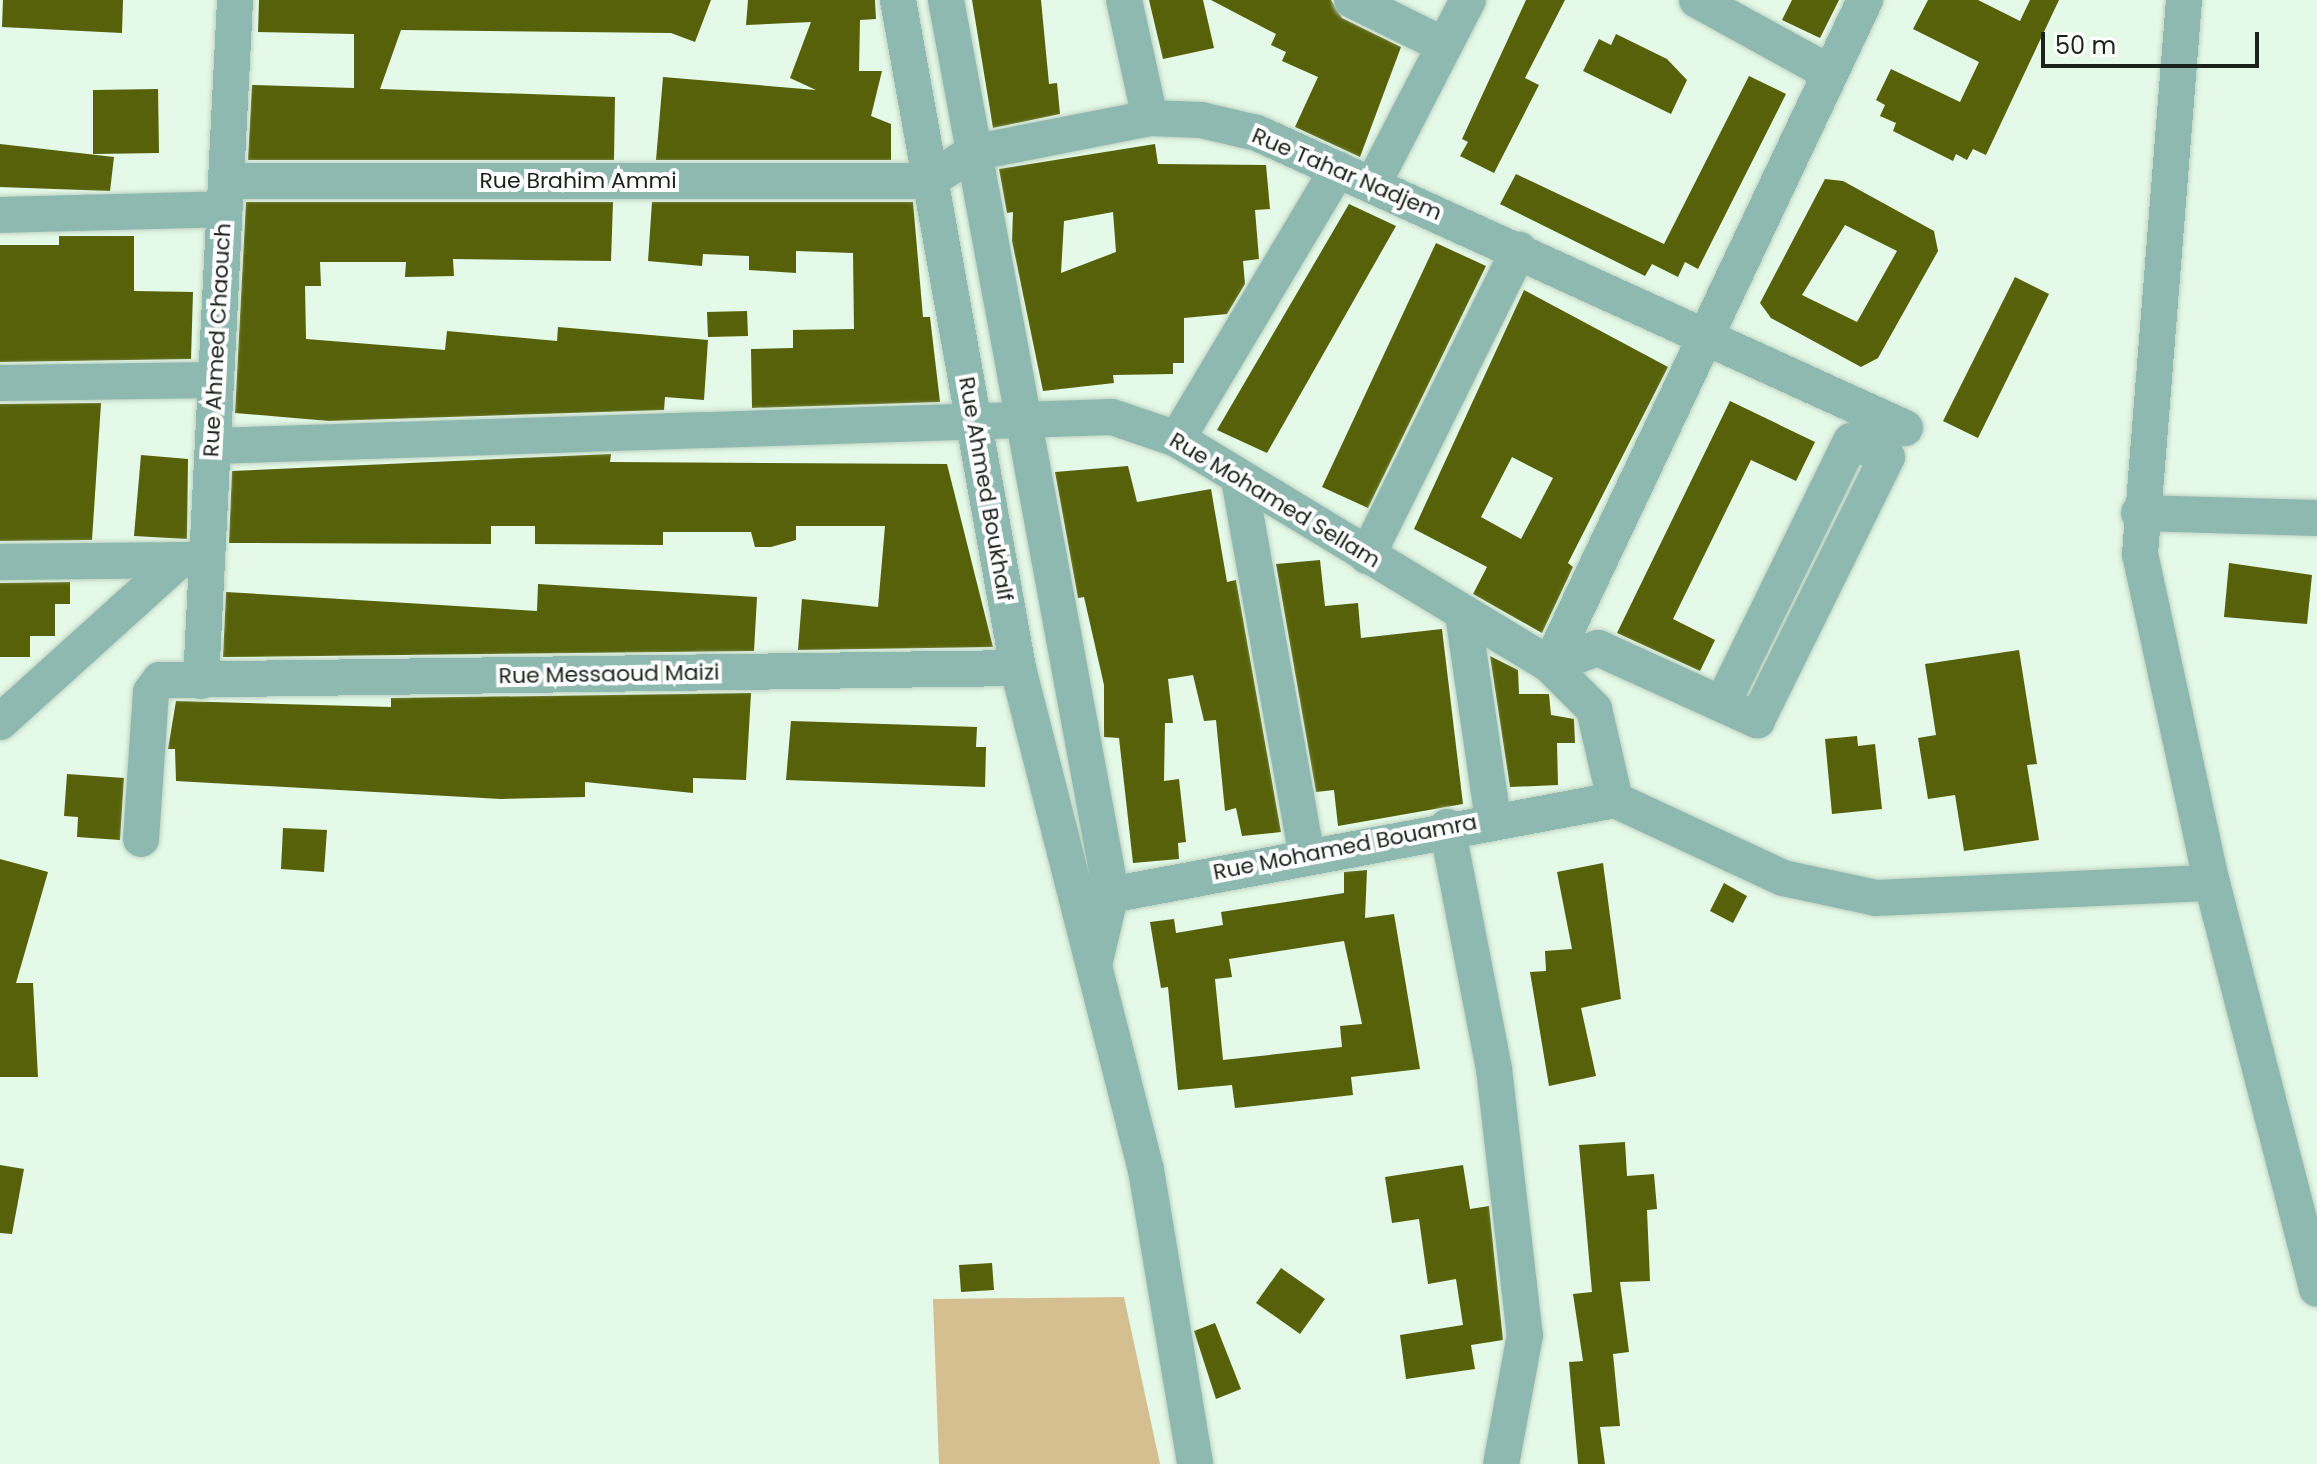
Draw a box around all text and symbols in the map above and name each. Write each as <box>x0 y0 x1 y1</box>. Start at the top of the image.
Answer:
scale bar <box>2045 16 2263 66</box>
text: 50 m <box>2055 29 2116 62</box>
street label: Rue Tahar Nadjem <box>1248 122 1446 226</box>
street label: Rue Brahim Ammi <box>479 168 677 194</box>
street label: Rue Ahmed Chaouch <box>198 222 236 458</box>
street label: Rue Ahmed Boukhalf <box>953 375 1019 603</box>
street label: Rue Mohamed Sellam <box>1165 427 1385 573</box>
street label: Rue Messaoud Maizi <box>498 659 720 689</box>
street label: Rue Mohamed Bouamra <box>1211 808 1479 886</box>

